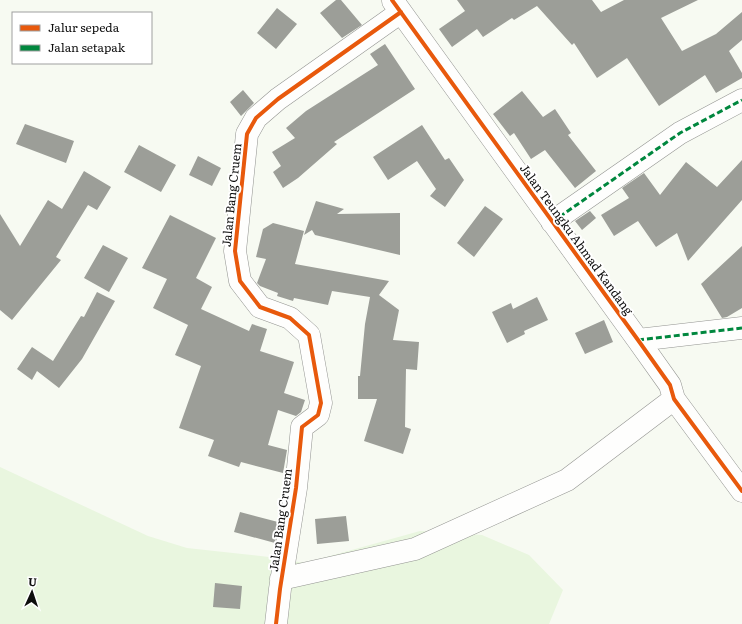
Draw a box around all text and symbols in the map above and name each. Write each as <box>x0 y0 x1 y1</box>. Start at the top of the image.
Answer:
legend <box>12 12 152 64</box>
text: Jalur sepeda <box>48 18 120 36</box>
text: Jalan setapak <box>48 38 126 56</box>
street label: Jalan Bang Cruem <box>217 142 245 248</box>
street label: Jalan Teungku Ahmad Kandang <box>516 160 638 318</box>
street label: Jalan Bang Cruem <box>264 467 296 573</box>
north arrow <box>12 572 52 612</box>
text: U <box>28 573 38 589</box>

